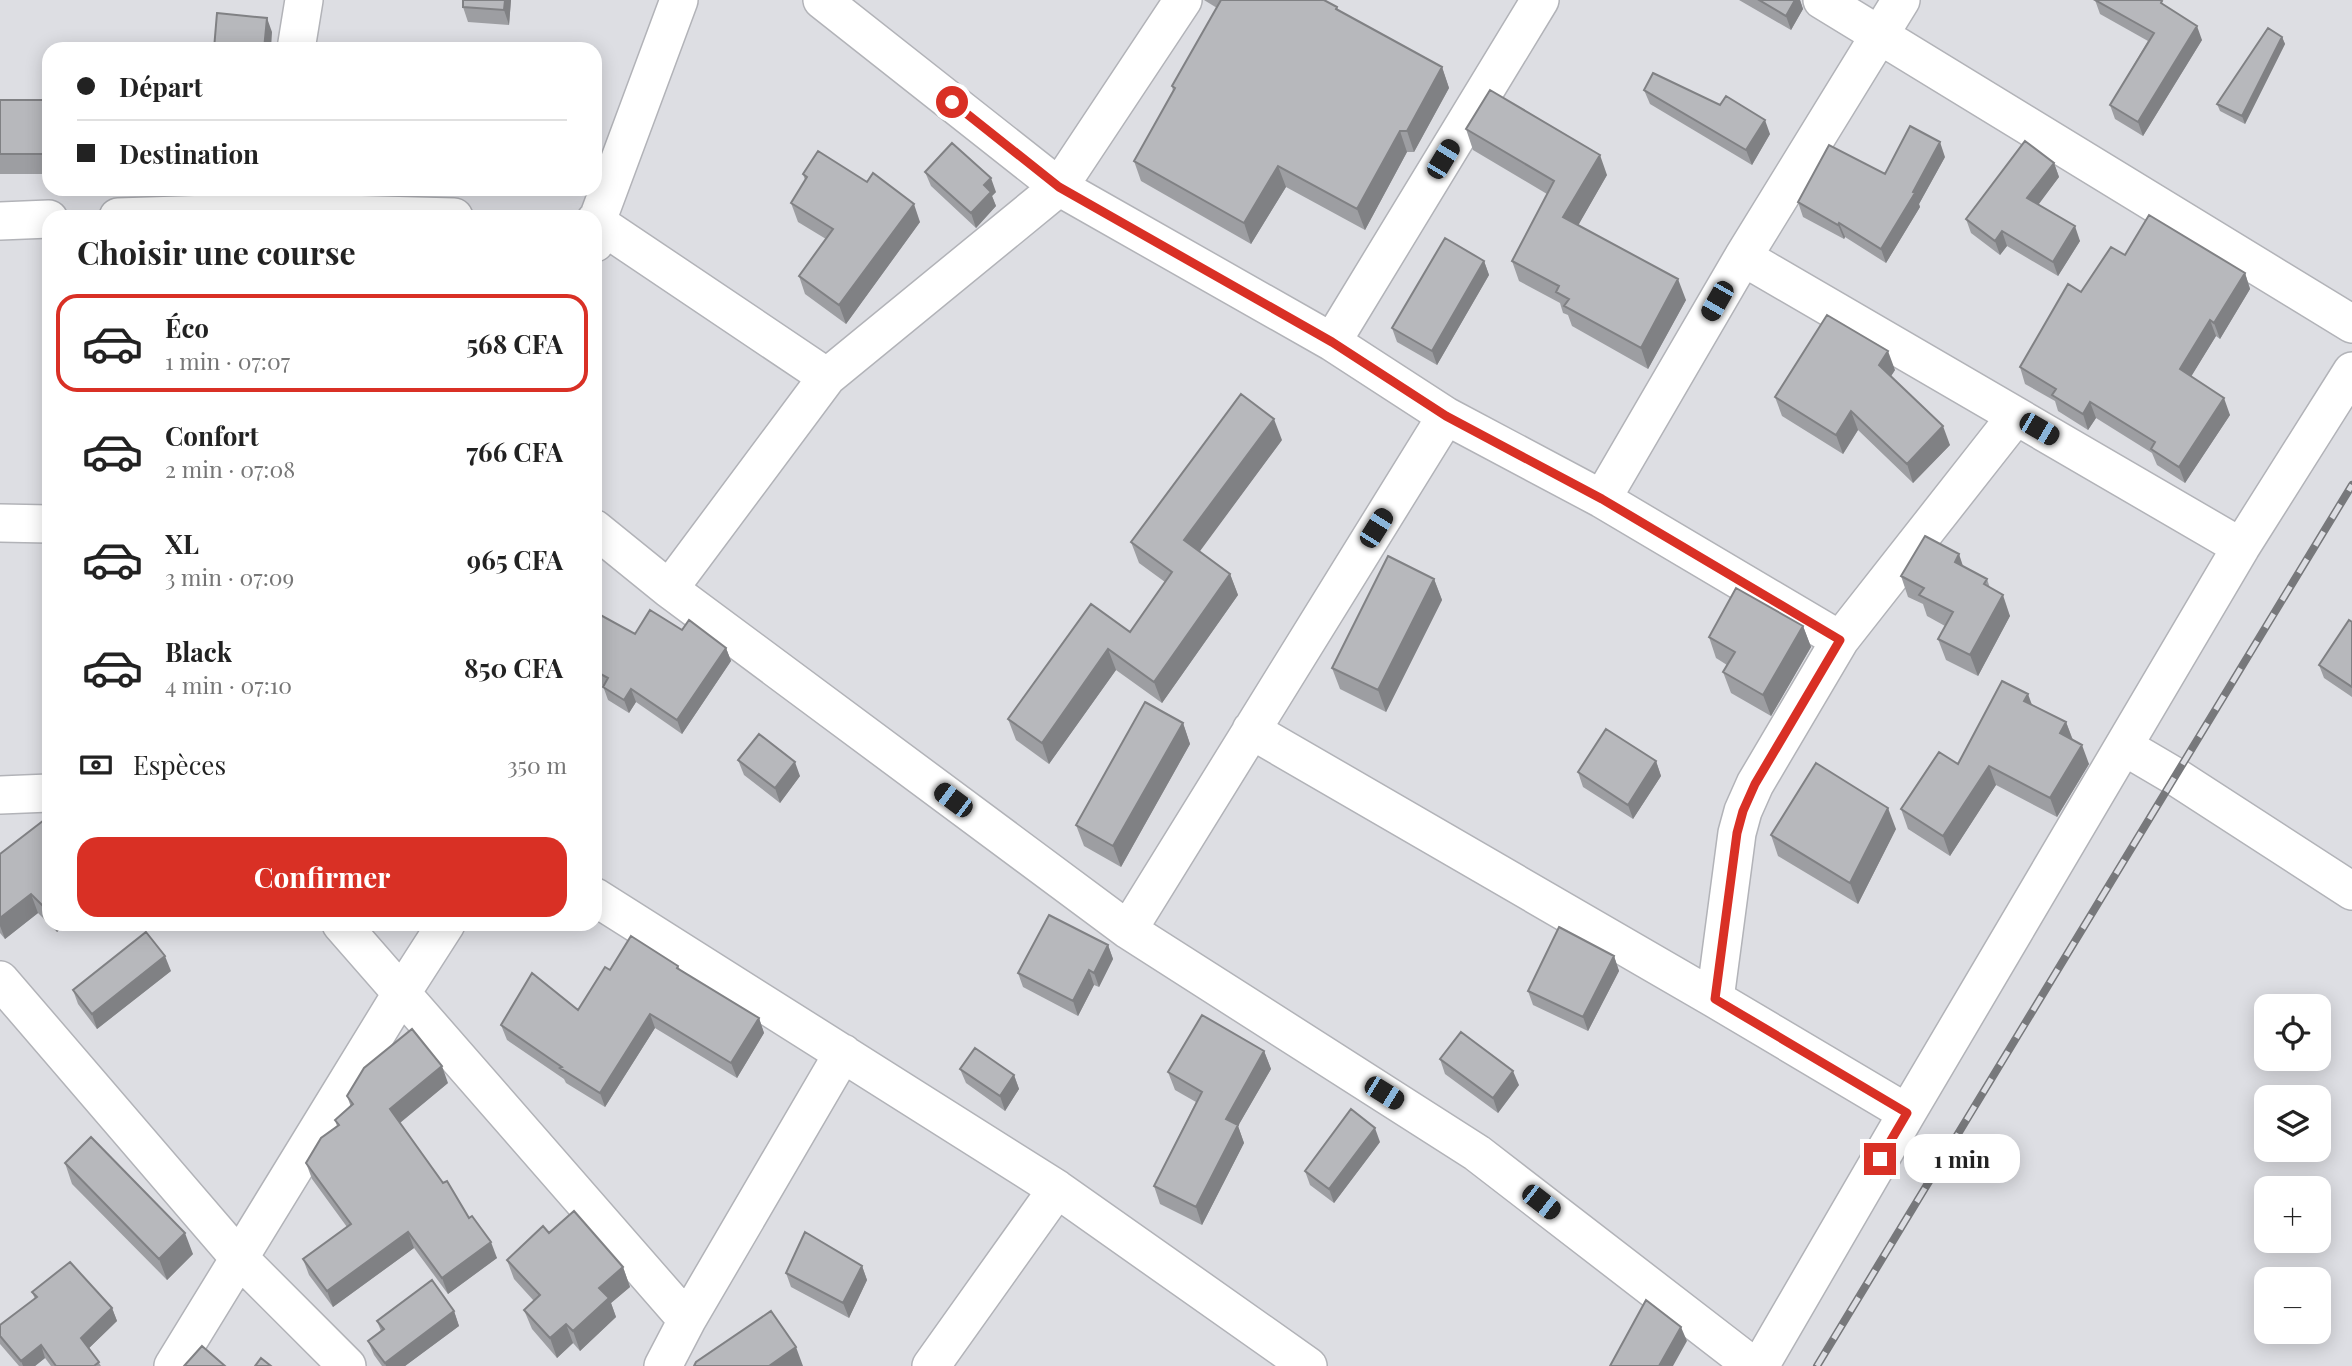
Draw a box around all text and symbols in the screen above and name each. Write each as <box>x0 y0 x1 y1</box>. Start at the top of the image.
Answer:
text: Départ <box>119 69 203 104</box>
route start <box>936 86 968 118</box>
text: Destination <box>119 136 259 171</box>
car <box>1424 136 1463 182</box>
text: Choisir une course <box>77 230 356 273</box>
car <box>1698 278 1737 324</box>
text: Éco <box>165 310 209 345</box>
icon: car <box>81 312 144 375</box>
text: 568 CFA <box>466 326 563 361</box>
text: 1 min · 07:07 <box>165 345 290 376</box>
car <box>2016 409 2063 449</box>
text: Confort <box>165 418 259 453</box>
icon: car <box>81 420 144 483</box>
text: 766 CFA <box>466 434 563 469</box>
text: 2 min · 07:08 <box>165 453 295 484</box>
car <box>1356 505 1397 551</box>
text: XL <box>165 526 199 561</box>
icon: car <box>81 528 144 591</box>
text: 965 CFA <box>467 542 563 577</box>
text: 3 min · 07:09 <box>165 561 294 592</box>
text: Black <box>165 634 232 669</box>
icon: car <box>81 636 144 699</box>
text: 850 CFA <box>464 650 563 685</box>
text: 4 min · 07:10 <box>165 669 292 700</box>
icon: cash <box>77 746 115 784</box>
text: Espèces <box>133 747 226 782</box>
text: 350 m <box>507 749 567 780</box>
car <box>930 779 977 821</box>
button: Confirmer <box>77 837 567 917</box>
map controls <box>2254 994 2331 1344</box>
button: locate <box>2254 994 2331 1071</box>
car <box>1361 1073 1408 1113</box>
button: layers <box>2254 1085 2331 1162</box>
callout: 1 min <box>1904 1134 2020 1184</box>
route end <box>1864 1143 1896 1175</box>
text: 1 min <box>1934 1143 1990 1174</box>
button: + <box>2254 1176 2331 1253</box>
car <box>1518 1181 1565 1223</box>
button: − <box>2254 1267 2331 1344</box>

